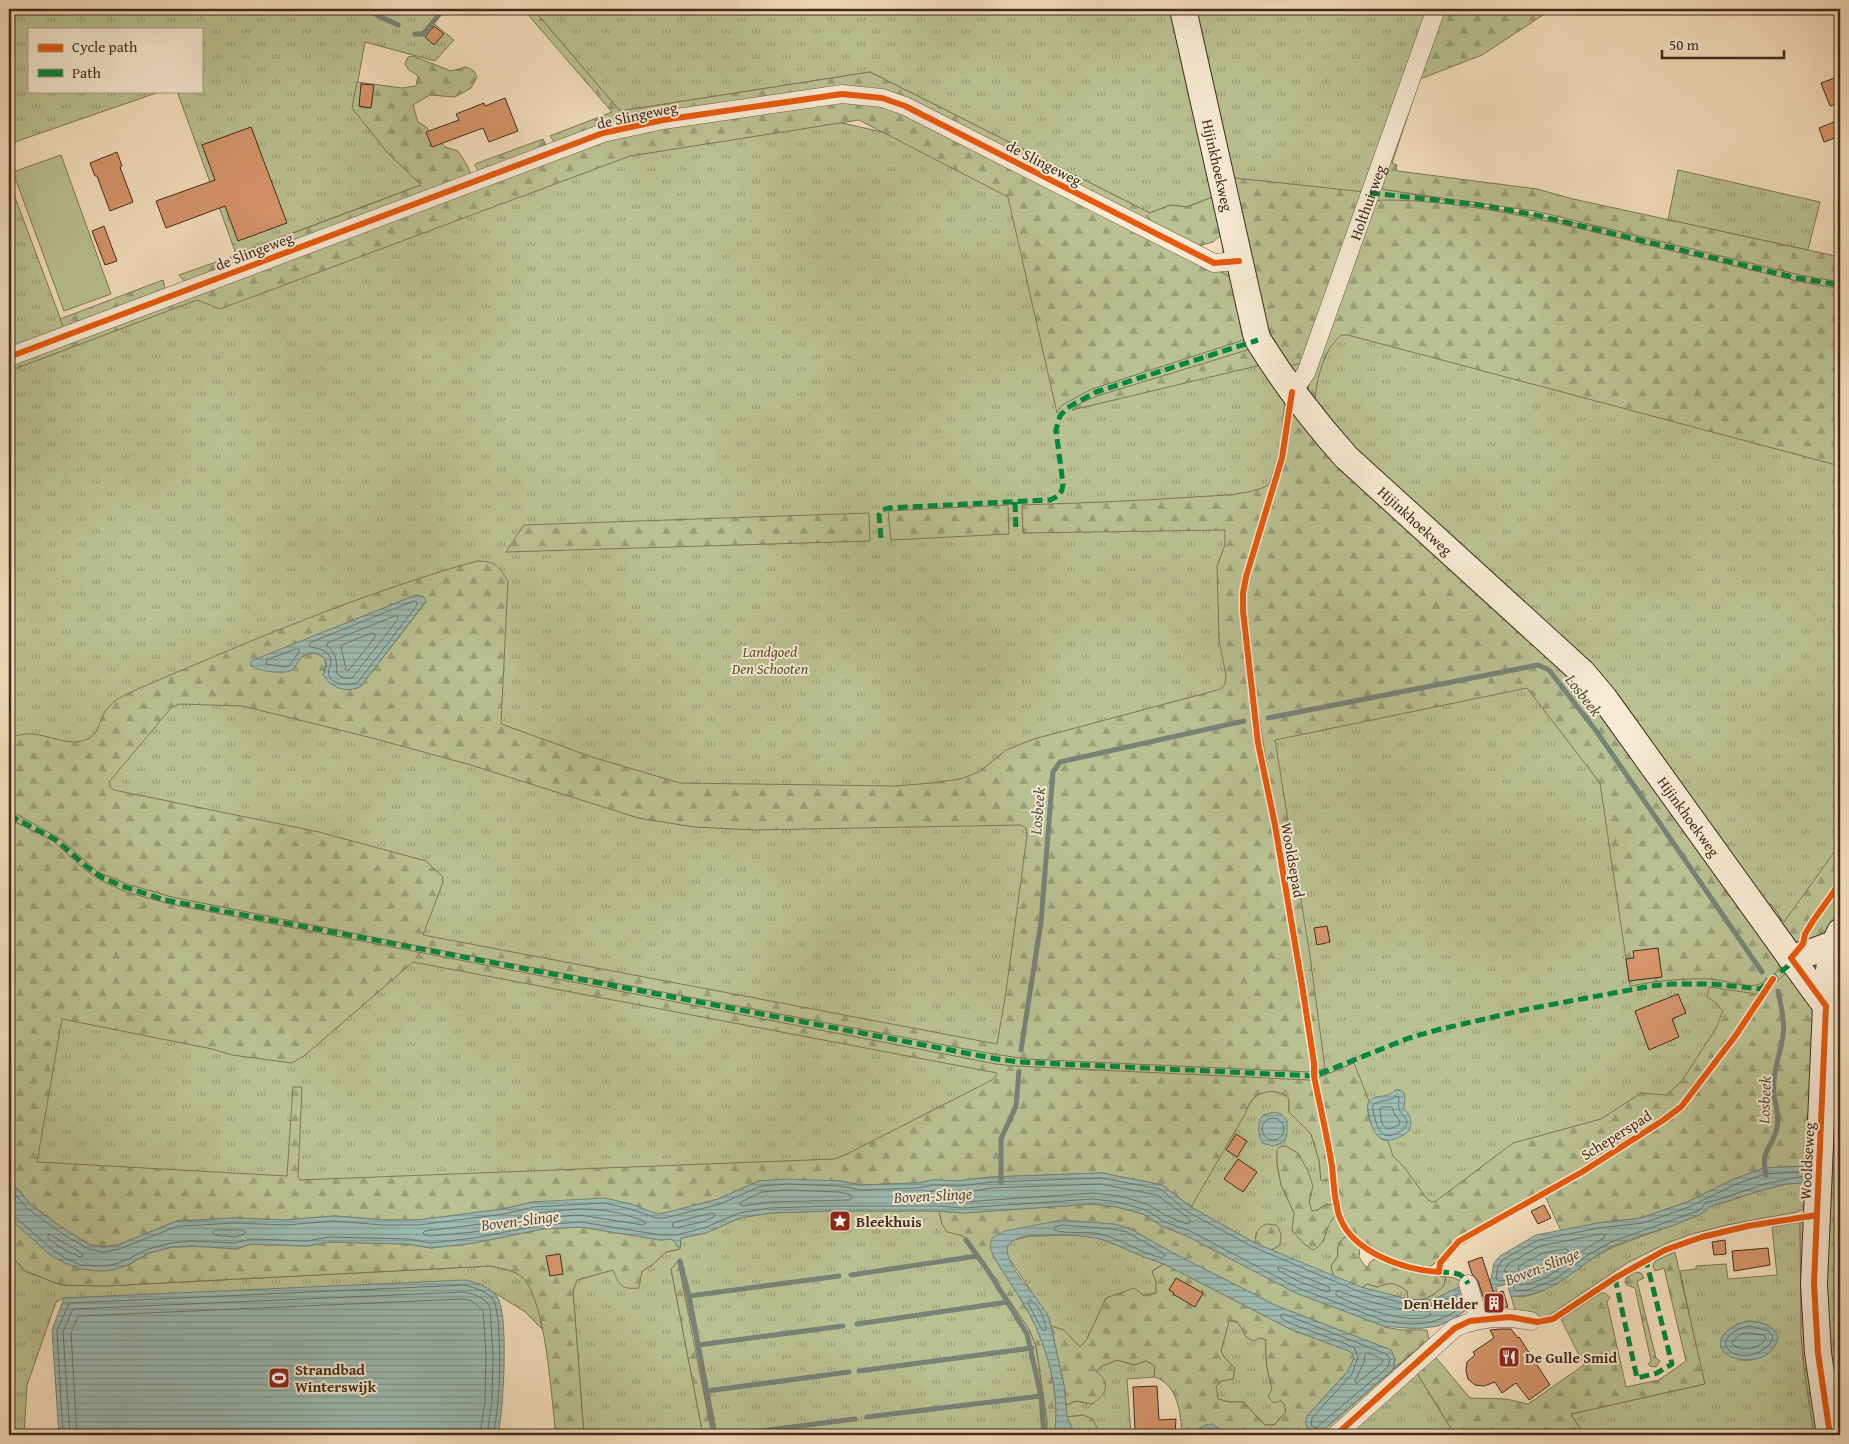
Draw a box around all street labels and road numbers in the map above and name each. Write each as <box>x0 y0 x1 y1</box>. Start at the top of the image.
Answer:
street label: de Slingeweg <box>595 96 680 134</box>
street label: Hijinkhoekweg <box>1198 117 1239 214</box>
street label: de Slingeweg <box>1003 135 1086 191</box>
street label: Holthuisweg <box>1344 161 1390 243</box>
street label: de Slingeweg <box>212 226 296 275</box>
street label: Hijinkhoekweg <box>1374 481 1458 560</box>
street label: Hijinkhoekweg <box>1653 772 1725 861</box>
street label: Wooldsepad <box>1276 821 1310 899</box>
street label: Scheperspad <box>1577 1105 1655 1165</box>
street label: Wooldseweg <box>1794 1121 1820 1200</box>

